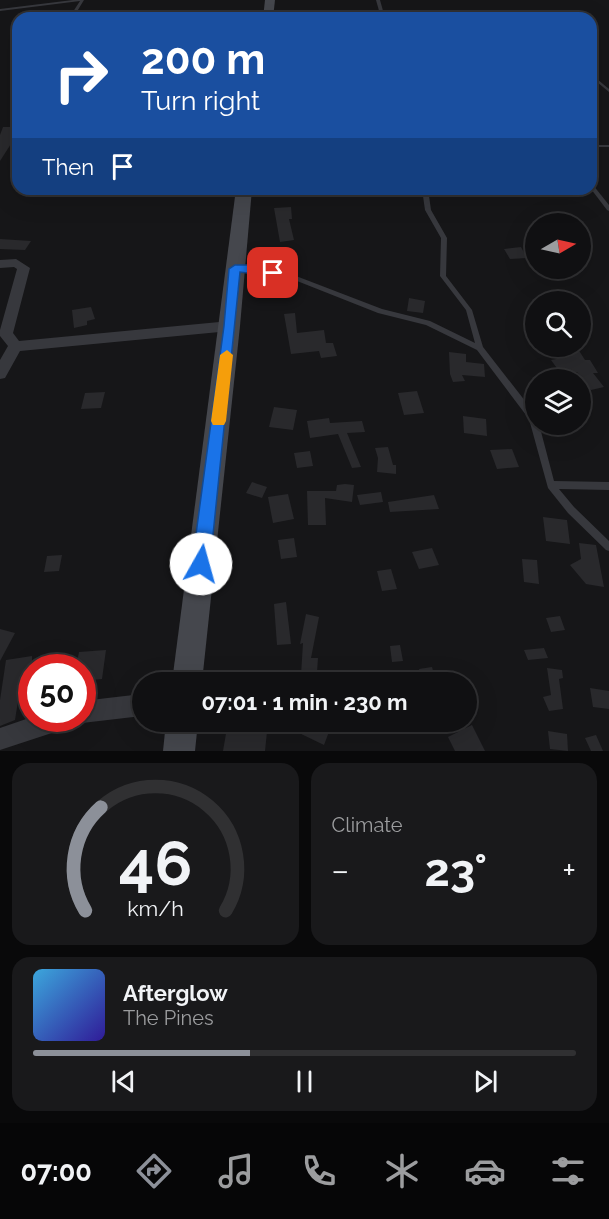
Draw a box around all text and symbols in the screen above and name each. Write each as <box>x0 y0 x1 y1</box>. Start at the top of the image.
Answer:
text: 200 m <box>141 35 265 84</box>
icon: right <box>42 36 120 114</box>
text: Turn right <box>141 85 260 116</box>
icon: arrive <box>106 150 139 183</box>
text: Then <box>42 154 94 180</box>
north arrow <box>525 213 591 279</box>
map controls <box>525 213 591 435</box>
pin <box>247 247 298 298</box>
icon: arrive <box>256 256 289 289</box>
button: search <box>525 291 591 357</box>
button: layers <box>525 369 591 435</box>
position arrow <box>169 532 233 596</box>
speed limit sign: 50 <box>18 654 96 732</box>
text: 07:01 · 1 min · 230 m <box>201 689 408 715</box>
text: Climate <box>332 813 403 837</box>
text: 46 <box>118 826 192 900</box>
text: 23° <box>425 844 487 897</box>
text: − <box>332 851 349 890</box>
text: + <box>562 851 576 890</box>
text: km/h <box>127 896 184 921</box>
text: Afterglow <box>123 980 228 1006</box>
text: The Pines <box>123 1006 214 1030</box>
icon: previous <box>107 1065 140 1098</box>
icon: pause <box>288 1065 321 1098</box>
icon: next <box>469 1065 502 1098</box>
icon: directions <box>133 1150 175 1192</box>
icon: music <box>215 1150 257 1192</box>
icon: phone <box>298 1150 340 1192</box>
icon: climate <box>381 1150 423 1192</box>
icon: car <box>464 1150 506 1192</box>
icon: filters <box>547 1150 589 1192</box>
text: 07:00 <box>20 1156 92 1187</box>

